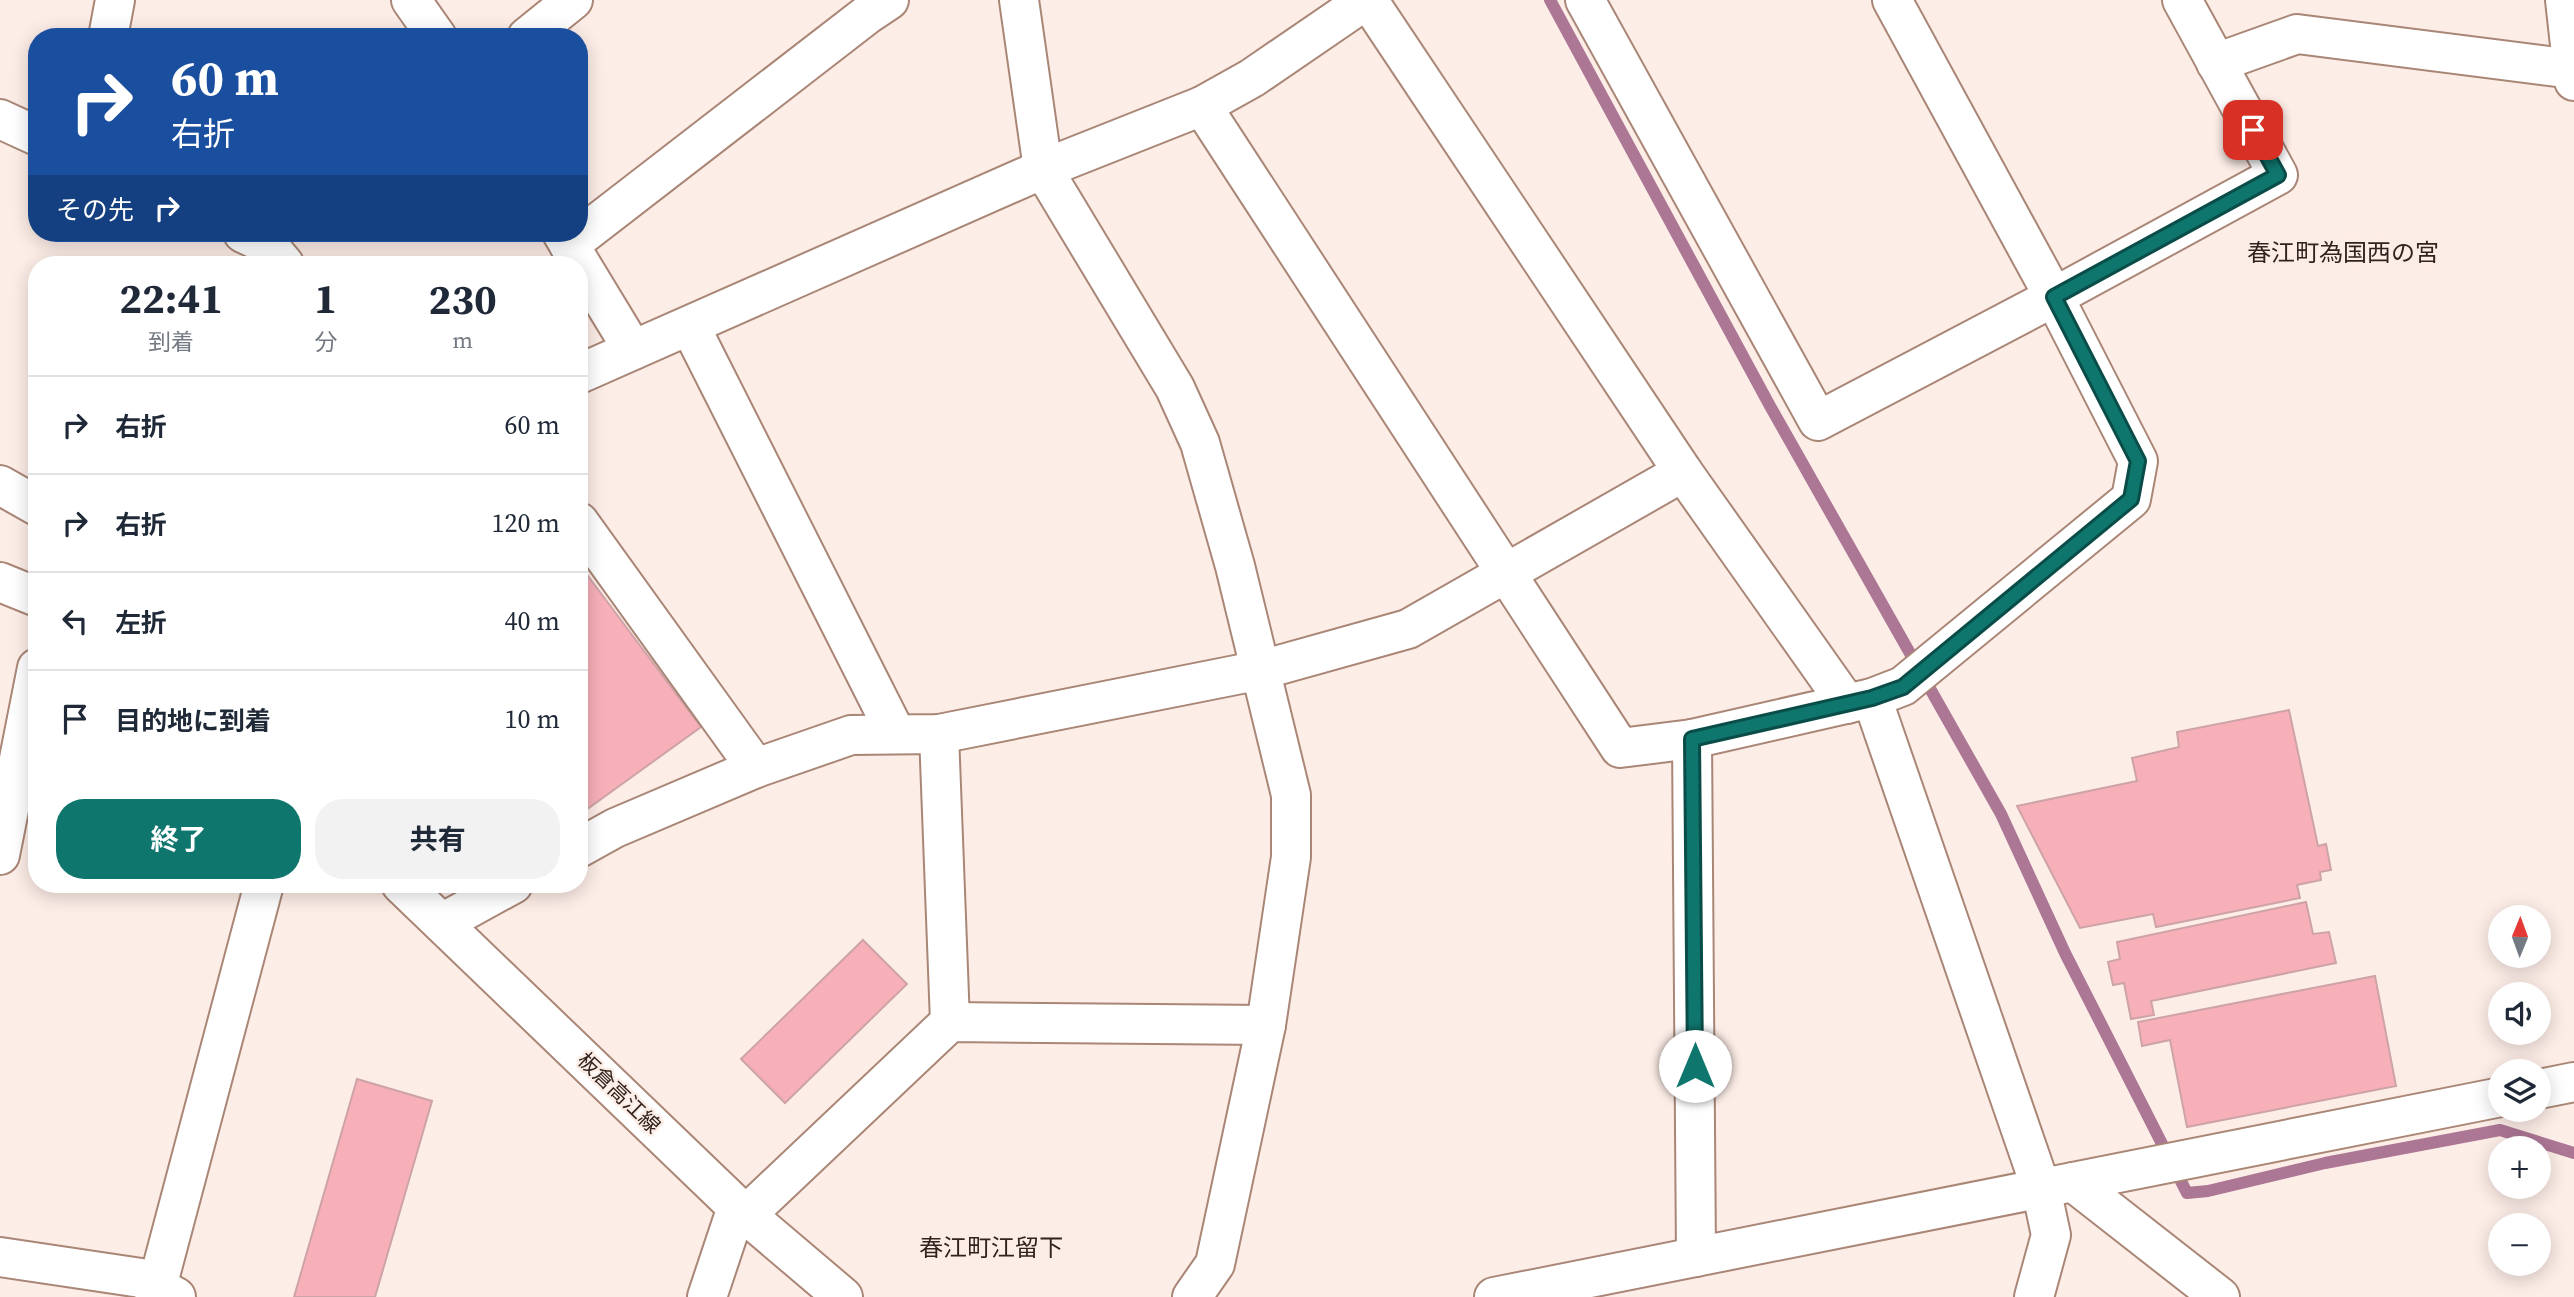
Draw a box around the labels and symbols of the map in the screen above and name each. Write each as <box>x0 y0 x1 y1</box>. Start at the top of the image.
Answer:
pin <box>2223 100 2283 160</box>
district label: 春江町為国西の宮 <box>2247 236 2439 269</box>
north arrow <box>2488 905 2552 968</box>
position arrow <box>1658 1029 1732 1103</box>
street label: 板倉高江線 <box>572 1046 667 1140</box>
district label: 春江町江留下 <box>919 1231 1063 1264</box>

